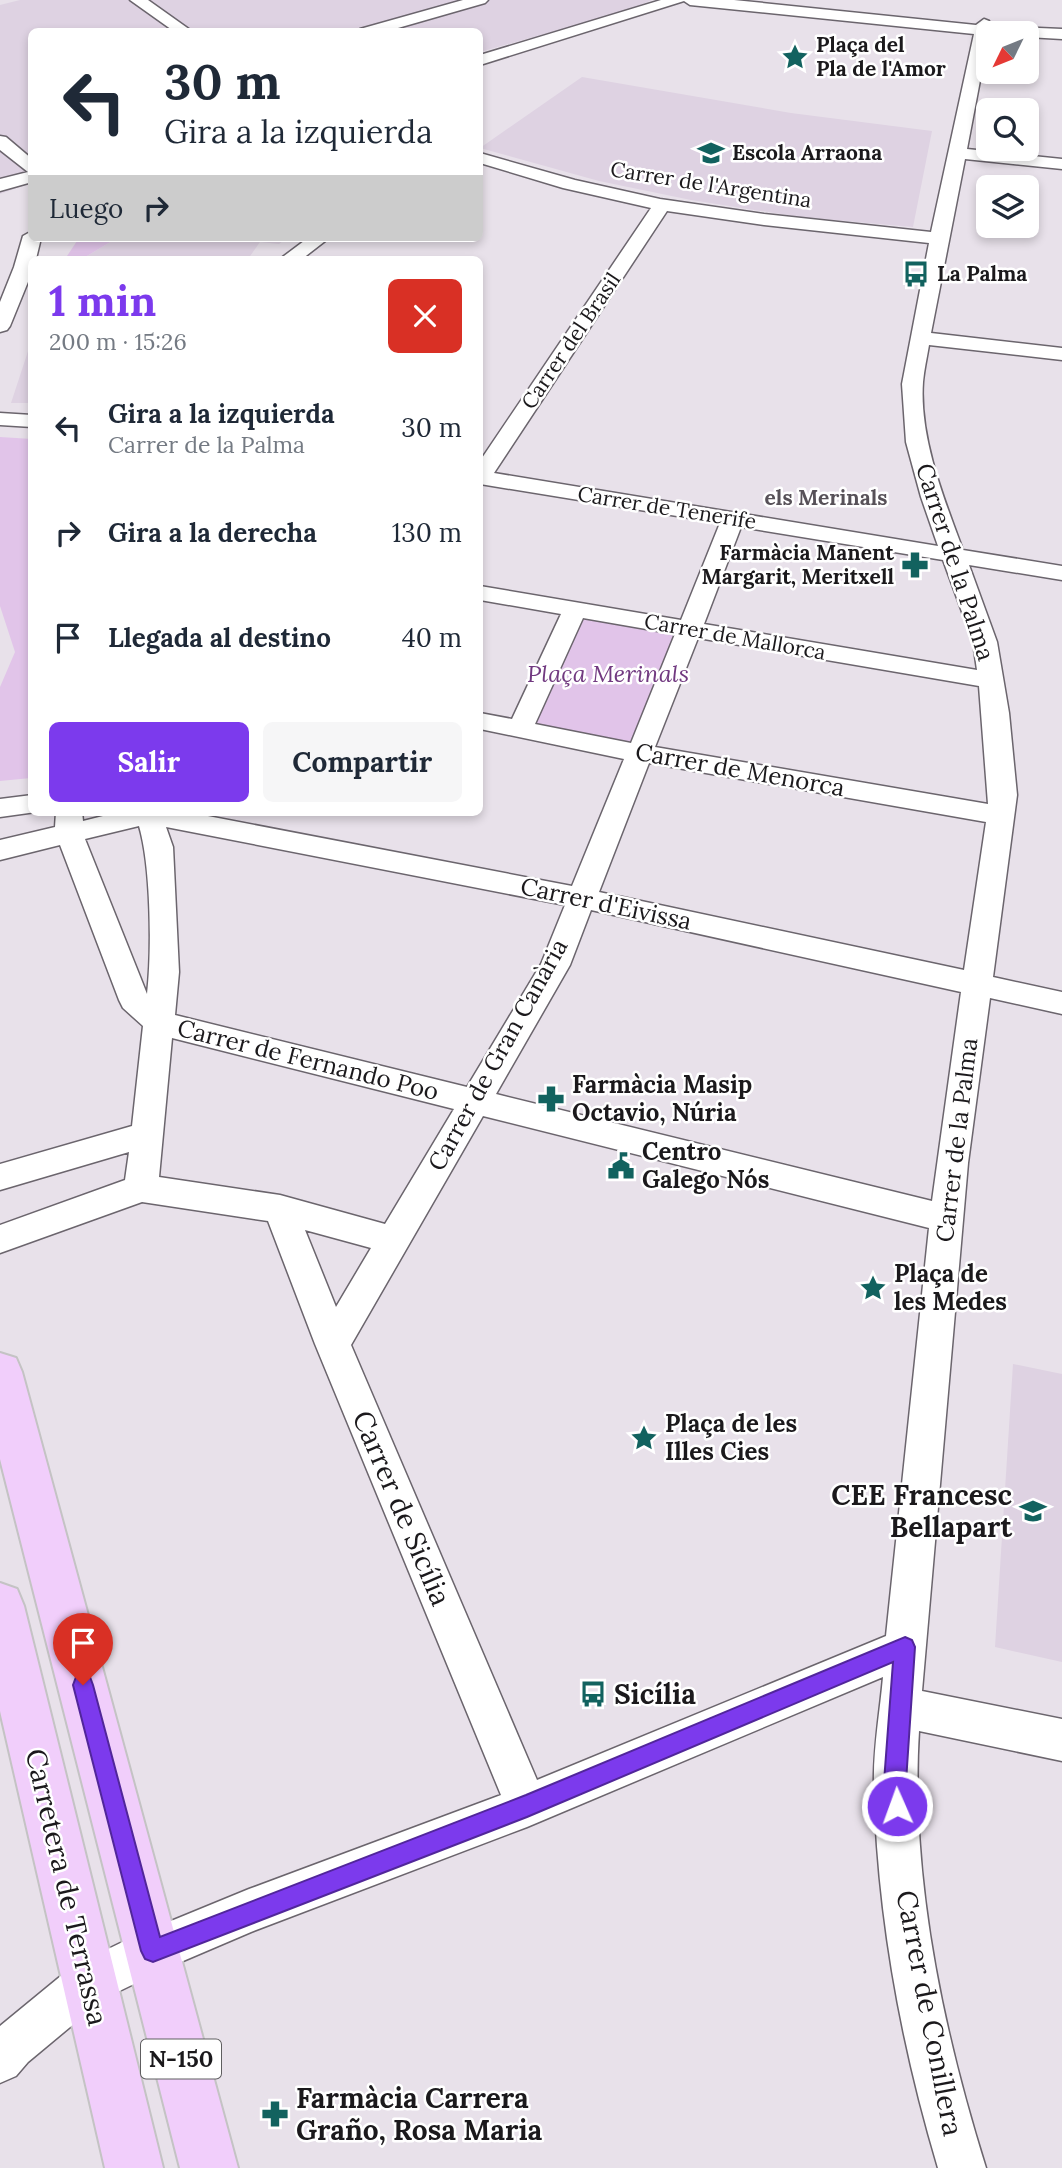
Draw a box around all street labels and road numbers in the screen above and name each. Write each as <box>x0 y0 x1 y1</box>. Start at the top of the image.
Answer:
street label: Carrer de l'Argentina <box>609 155 814 214</box>
street label: Carrer del Brasil <box>515 267 626 414</box>
street label: Carrer de la Palma <box>909 459 1002 664</box>
street label: Carrer de Tenerife <box>576 480 758 535</box>
street label: Carrer de Mallorca <box>642 607 828 666</box>
street label: Carrer de Menorca <box>633 736 847 803</box>
street label: Carrer d'Eivissa <box>518 870 694 937</box>
street label: Carrer de Gran Canària <box>421 933 574 1176</box>
street label: Carrer de Fernando Poo <box>174 1012 442 1107</box>
street label: Carrer de la Palma <box>929 1036 984 1244</box>
street label: Carrer de Sicília <box>345 1405 459 1611</box>
street label: Carretera de Terrassa <box>18 1745 116 2029</box>
street label: Carrer de Conillera <box>889 1887 971 2139</box>
road number: N-150 <box>141 2040 221 2078</box>

